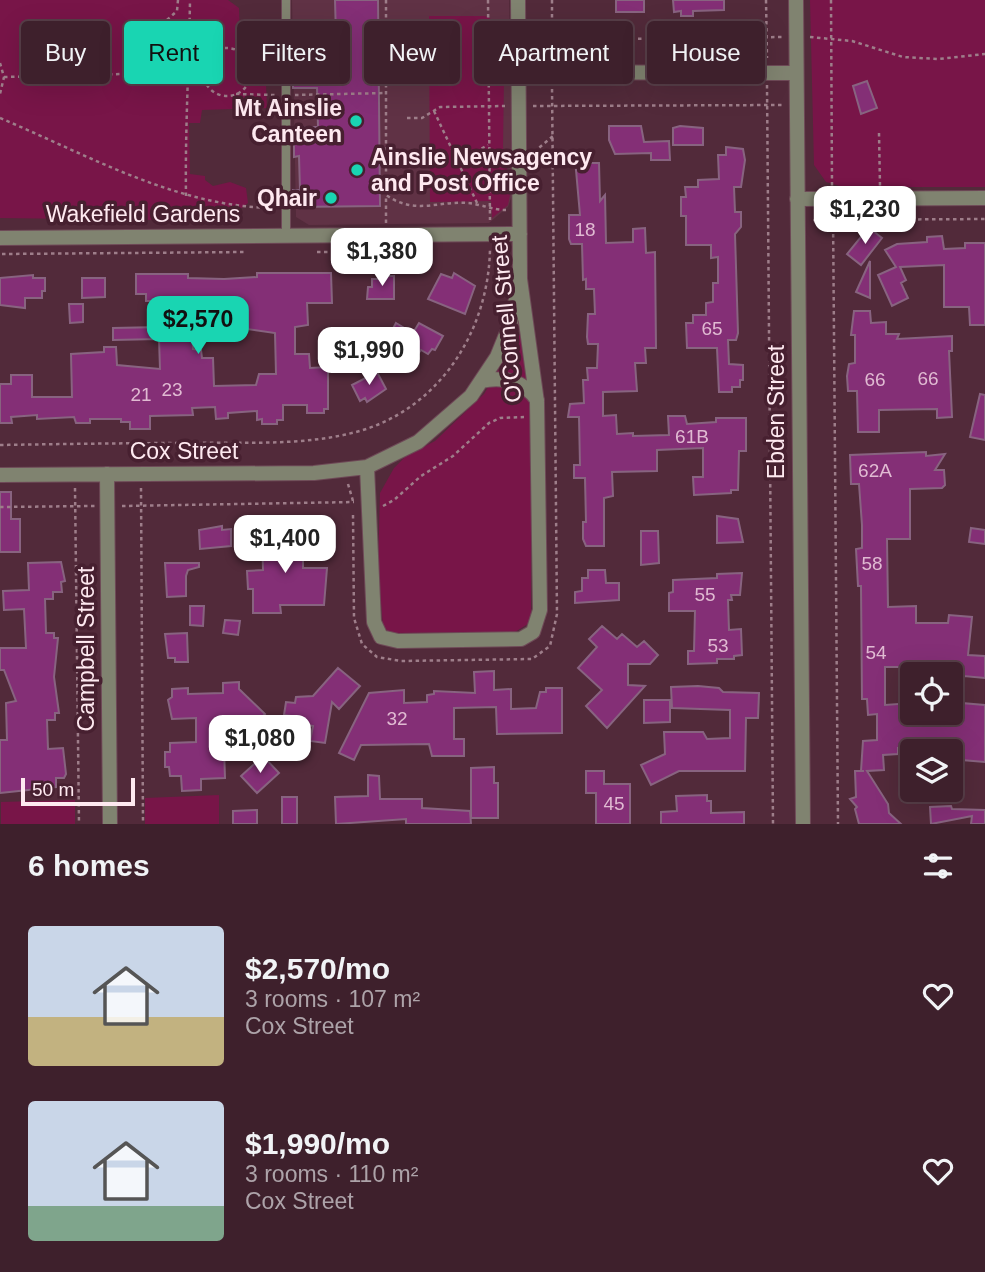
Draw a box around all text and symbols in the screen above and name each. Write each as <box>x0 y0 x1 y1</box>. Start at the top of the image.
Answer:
chip: Buy <box>21 21 110 84</box>
chip: Rent <box>124 21 223 84</box>
chip: Filters <box>237 21 350 84</box>
chip: New <box>364 21 460 84</box>
chip: Apartment <box>474 21 633 84</box>
chip: House <box>647 21 765 84</box>
place label: Mt Ainslie Canteen <box>234 95 342 147</box>
marker: Mt Ainslie Canteen <box>348 113 364 129</box>
place label: Ainslie Newsagency and Post Office <box>371 144 592 196</box>
marker: Ainslie Newsagency and Post Office <box>349 162 365 178</box>
place label: Qhair <box>257 185 317 211</box>
pin: $1,230 <box>808 187 922 246</box>
marker: Qhair <box>323 190 339 206</box>
text: $1,230 <box>830 196 900 222</box>
street label: Wakefield Gardens <box>46 201 240 227</box>
house number: 18 <box>574 219 596 240</box>
pin: $1,380 <box>325 229 439 288</box>
street label: O'Connell Street <box>486 234 526 404</box>
text: $1,380 <box>347 238 417 264</box>
pin: $2,570 <box>141 296 255 356</box>
text: $2,570 <box>163 306 233 332</box>
house number: 65 <box>701 318 723 339</box>
pin: $1,990 <box>312 328 426 387</box>
text: $1,990 <box>334 337 404 363</box>
street label: Ebden Street <box>763 344 789 479</box>
house number: 66 <box>917 368 939 389</box>
house number: 66 <box>864 369 886 390</box>
house number: 23 <box>161 379 183 400</box>
house number: 21 <box>130 384 152 405</box>
house number: 61B <box>675 426 709 447</box>
street label: Cox Street <box>130 438 239 464</box>
house number: 62A <box>858 460 892 481</box>
pin: $1,400 <box>228 516 342 575</box>
text: $1,400 <box>250 525 320 551</box>
house number: 58 <box>861 553 883 574</box>
street label: Campbell Street <box>73 566 99 731</box>
house number: 55 <box>694 584 716 605</box>
house number: 53 <box>707 635 729 656</box>
house number: 54 <box>865 642 887 663</box>
map controls <box>900 662 963 802</box>
button: locate <box>900 662 963 725</box>
house number: 32 <box>386 708 408 729</box>
pin: $1,080 <box>203 716 317 775</box>
text: $1,080 <box>225 725 295 751</box>
button: layers <box>900 739 963 802</box>
scale bar <box>21 775 135 807</box>
text: 50 m <box>32 779 74 800</box>
house number: 45 <box>603 793 625 814</box>
icon: filters <box>919 847 957 885</box>
text: 6 homes <box>28 849 150 882</box>
text: $2,570/mo <box>245 952 390 985</box>
icon: home <box>84 954 168 1038</box>
icon: heart <box>919 977 957 1015</box>
text: 3 rooms · 107 m² <box>245 986 420 1012</box>
text: Cox Street <box>245 1013 354 1039</box>
text: $1,990/mo <box>245 1127 390 1160</box>
icon: home <box>84 1129 168 1213</box>
icon: heart <box>919 1152 957 1190</box>
text: 3 rooms · 110 m² <box>245 1161 418 1187</box>
text: Cox Street <box>245 1188 354 1214</box>

